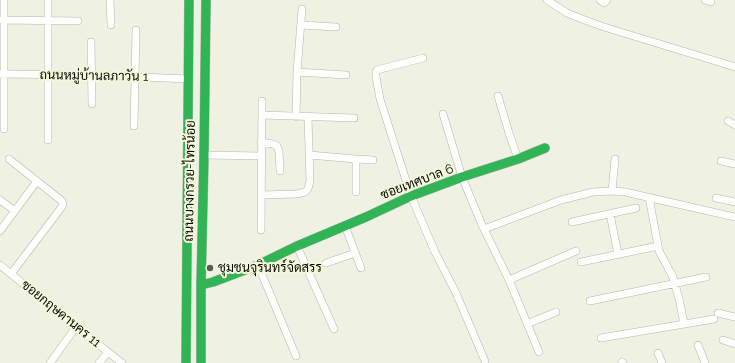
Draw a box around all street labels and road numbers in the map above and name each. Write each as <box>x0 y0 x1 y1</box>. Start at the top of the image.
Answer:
street label: ถนนหมู่บ้านลภาวัน 1 <box>39 67 149 85</box>
street label: ถนนบางกรวย-ไทรน้อย <box>181 120 199 242</box>
street label: ซอยเทศบาล 6 <box>378 161 456 203</box>
street label: ซอยกฤษดานคร 11 <box>18 277 104 351</box>

